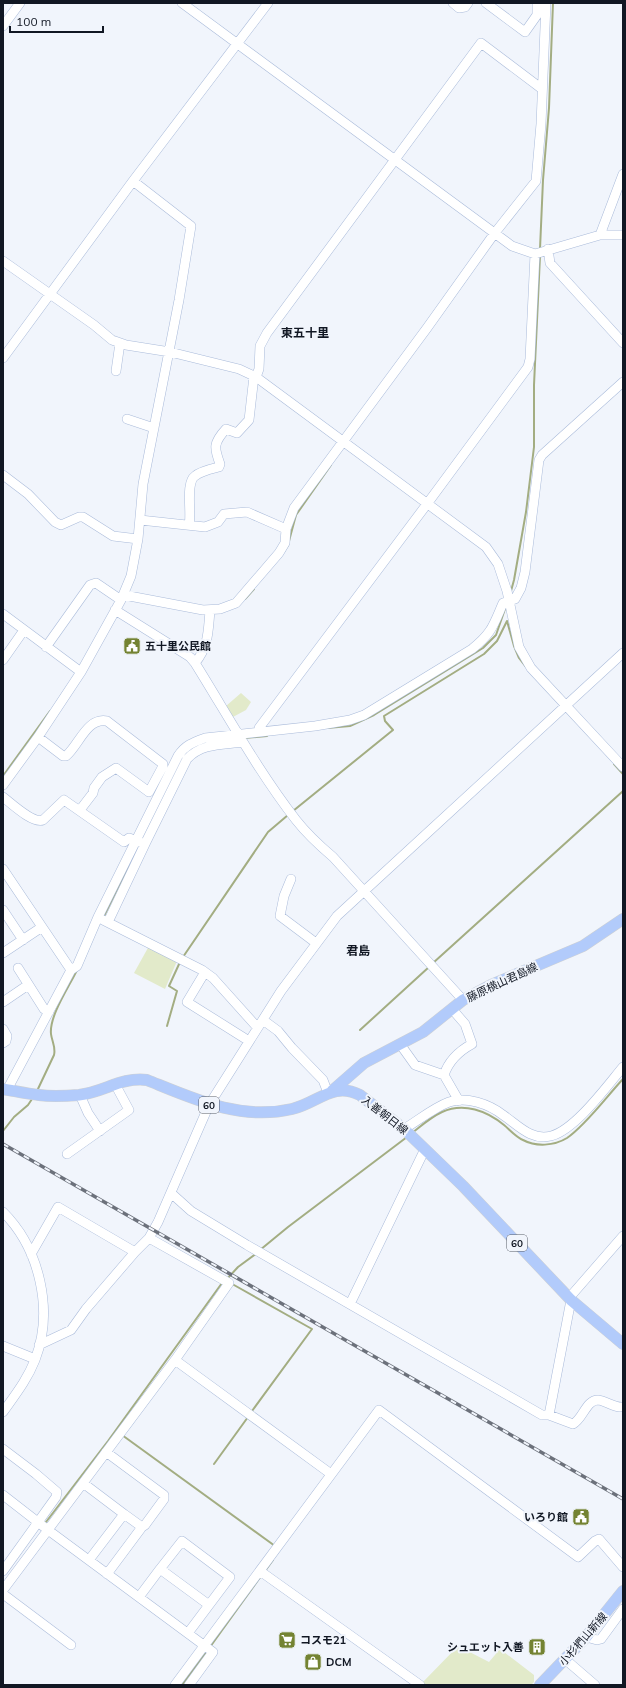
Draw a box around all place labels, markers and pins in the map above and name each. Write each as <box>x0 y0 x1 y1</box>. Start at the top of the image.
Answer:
public building icon: 五十里公民館 <box>122 636 142 656</box>
place label: 五十里公民館 <box>145 639 211 653</box>
public building icon: いろり館 <box>571 1507 591 1527</box>
place label: いろり館 <box>524 1510 568 1524</box>
supermarket icon: コスモ21 <box>277 1630 297 1650</box>
place label: コスモ21 <box>300 1633 347 1647</box>
building icon: シュエット入善 <box>527 1637 547 1657</box>
place label: シュエット入善 <box>447 1640 524 1654</box>
shop icon: DCM <box>303 1652 323 1672</box>
place label: DCM <box>326 1655 352 1669</box>

